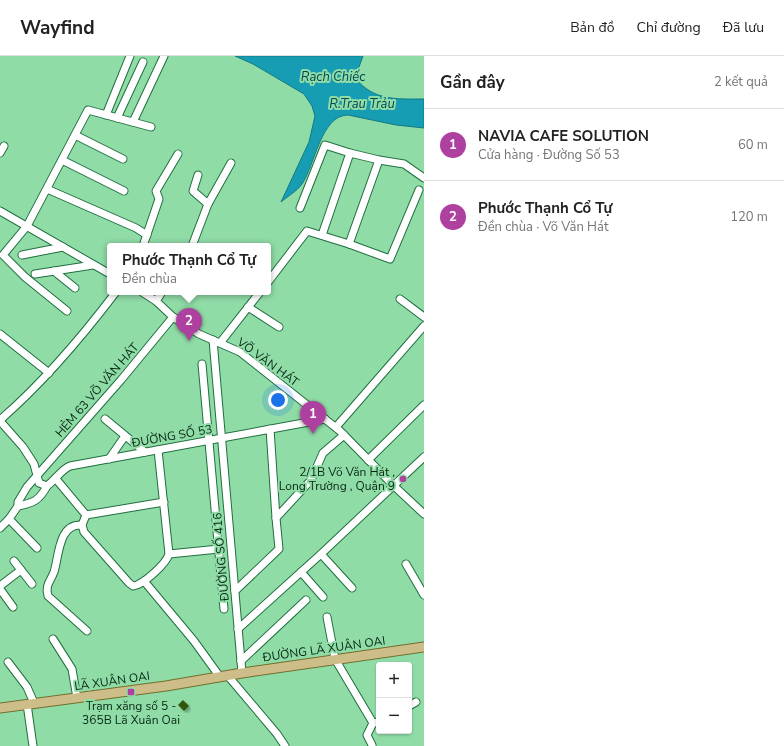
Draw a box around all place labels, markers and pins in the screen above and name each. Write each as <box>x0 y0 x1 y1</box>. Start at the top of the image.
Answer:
pin: 2 <box>176 308 202 341</box>
pin: 1 <box>300 401 326 434</box>
place label: 2/1B Võ Văn Hát , Long Trường , Quận 9 <box>279 464 395 494</box>
marker: 2/1B Võ Văn Hát , Long Trường , Quận 9 <box>398 474 408 484</box>
marker: Trạm xăng số 5 - 365B Lã Xuân Oai <box>126 687 136 697</box>
place label: Trạm xăng số 5 - 365B Lã Xuân Oai <box>82 698 180 728</box>

